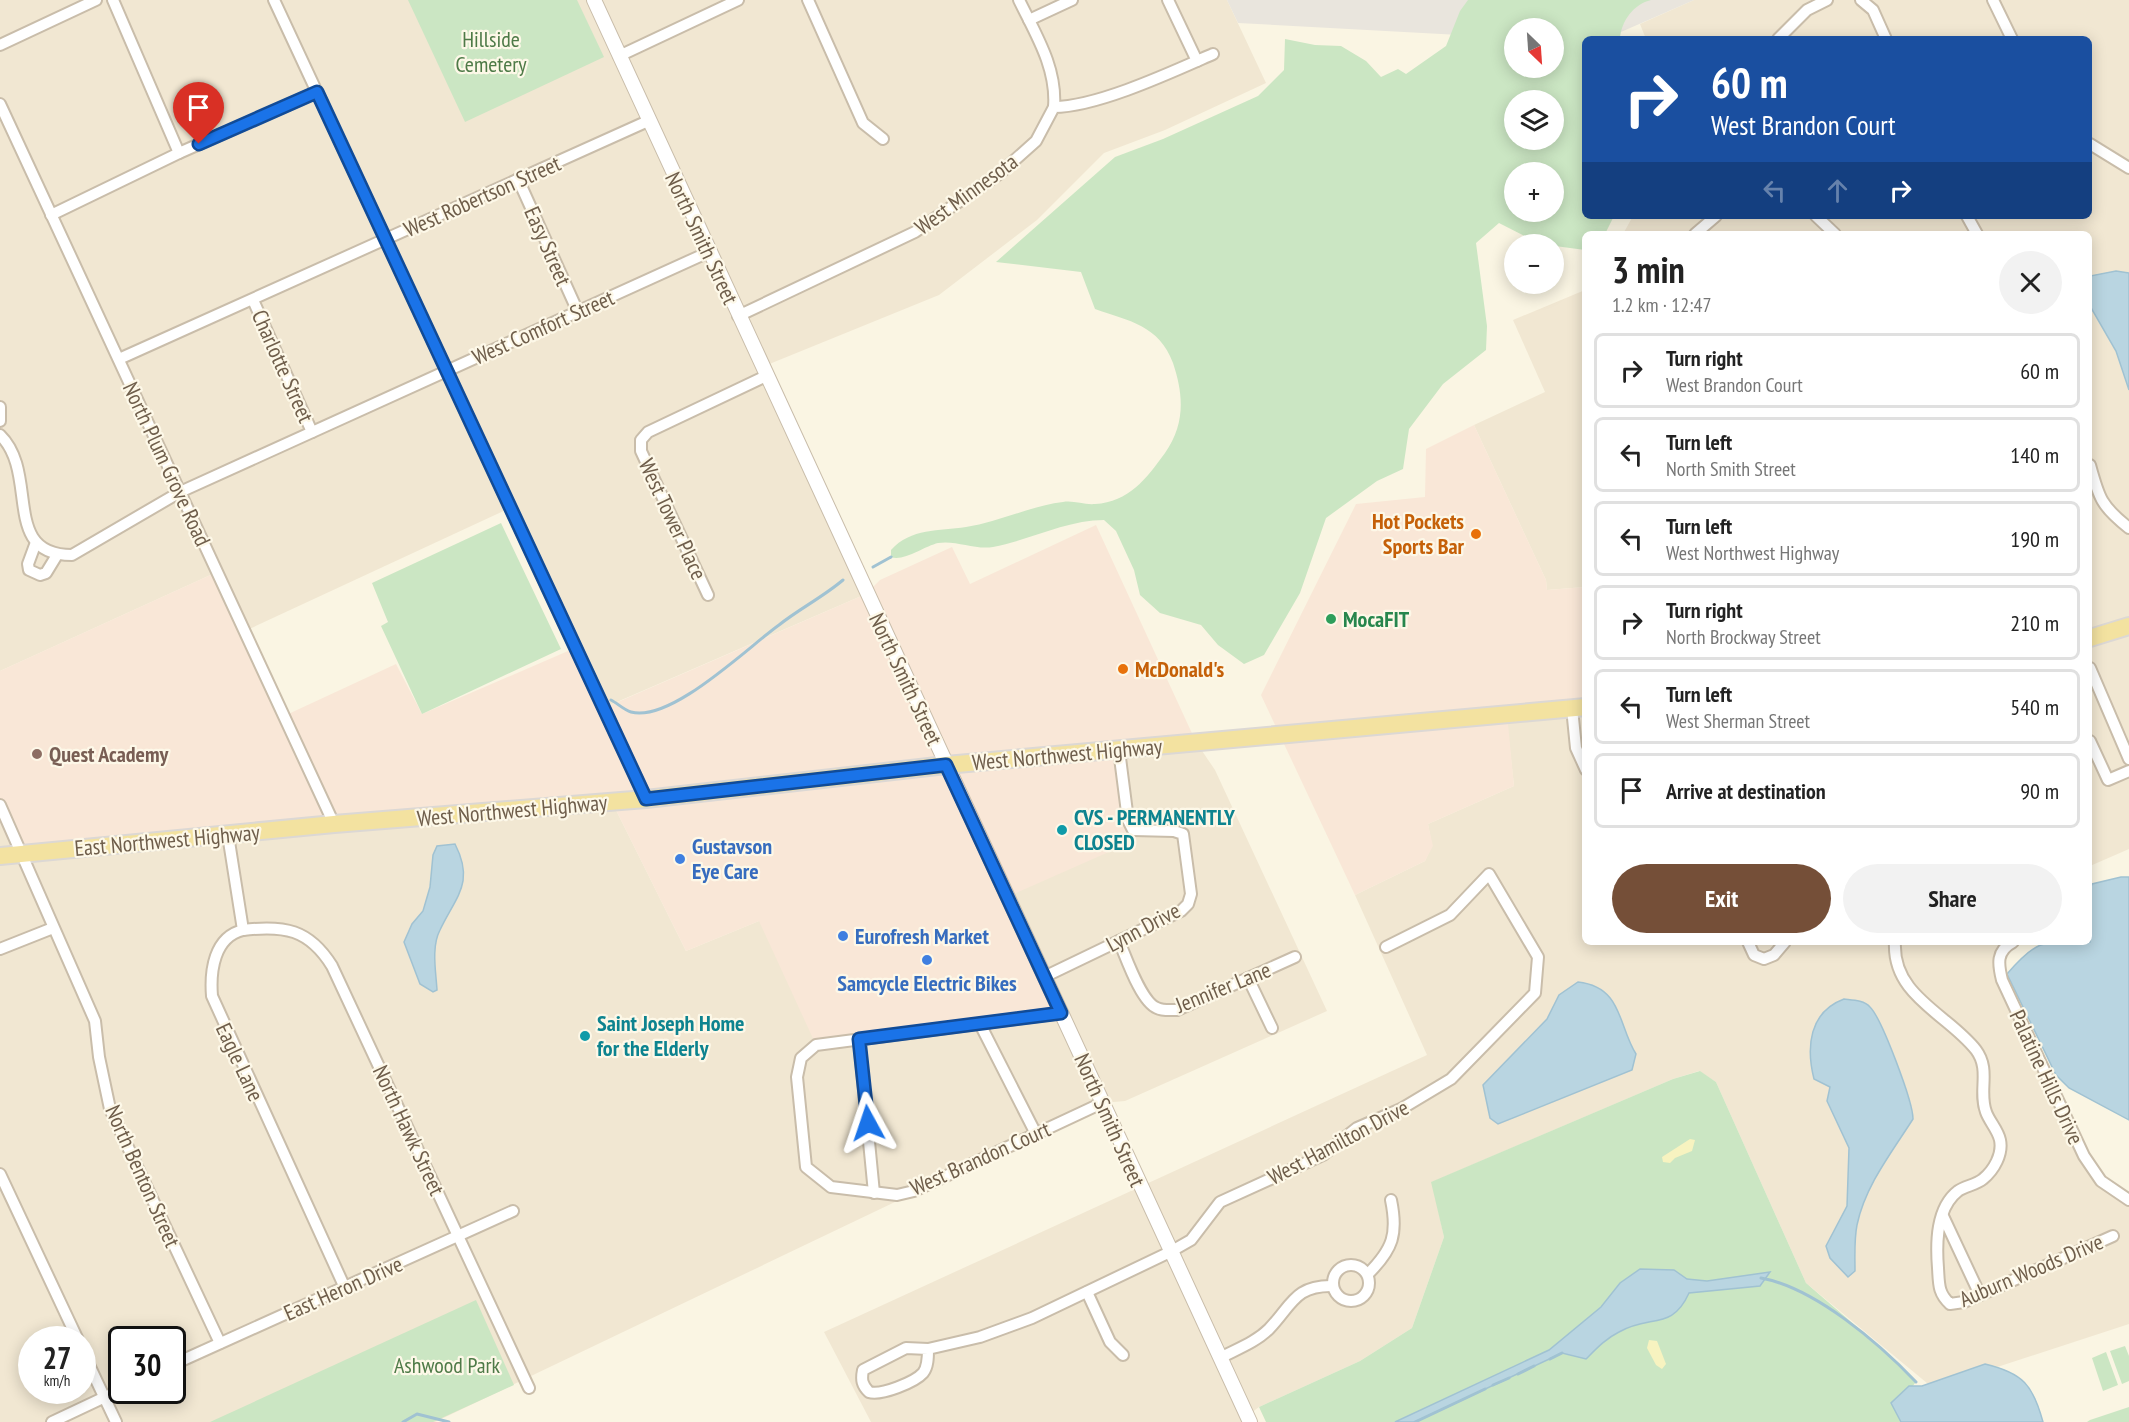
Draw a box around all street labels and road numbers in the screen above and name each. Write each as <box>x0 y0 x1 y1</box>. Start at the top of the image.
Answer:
street label: West Minnesota <box>909 147 1023 241</box>
street label: West Robertson Street <box>399 149 565 243</box>
street label: North Smith Street <box>659 167 745 309</box>
street label: Easy Street <box>518 202 578 290</box>
street label: West Comfort Street <box>468 283 618 371</box>
street label: Charlotte Street <box>246 305 320 427</box>
street label: North Plum Grove Road <box>117 377 217 551</box>
street label: West Tower Place <box>633 454 713 584</box>
street label: North Smith Street <box>863 608 949 750</box>
street label: West Northwest Highway <box>971 732 1164 776</box>
street label: West Northwest Highway <box>416 788 609 832</box>
street label: East Northwest Highway <box>73 818 262 862</box>
street label: Lynn Drive <box>1101 896 1185 958</box>
street label: Jennifer Lane <box>1170 955 1275 1019</box>
street label: Palatine Hills Drive <box>2004 1005 2090 1149</box>
street label: Eagle Lane <box>210 1018 270 1106</box>
street label: North Smith Street <box>1068 1049 1152 1191</box>
street label: North Hawk Street <box>367 1061 451 1199</box>
street label: West Hamilton Drive <box>1263 1093 1413 1191</box>
street label: North Benton Street <box>99 1101 187 1251</box>
street label: West Brandon Court <box>906 1115 1054 1201</box>
street label: Auburn Woods Drive <box>1955 1227 2107 1313</box>
street label: East Heron Drive <box>279 1249 407 1327</box>

